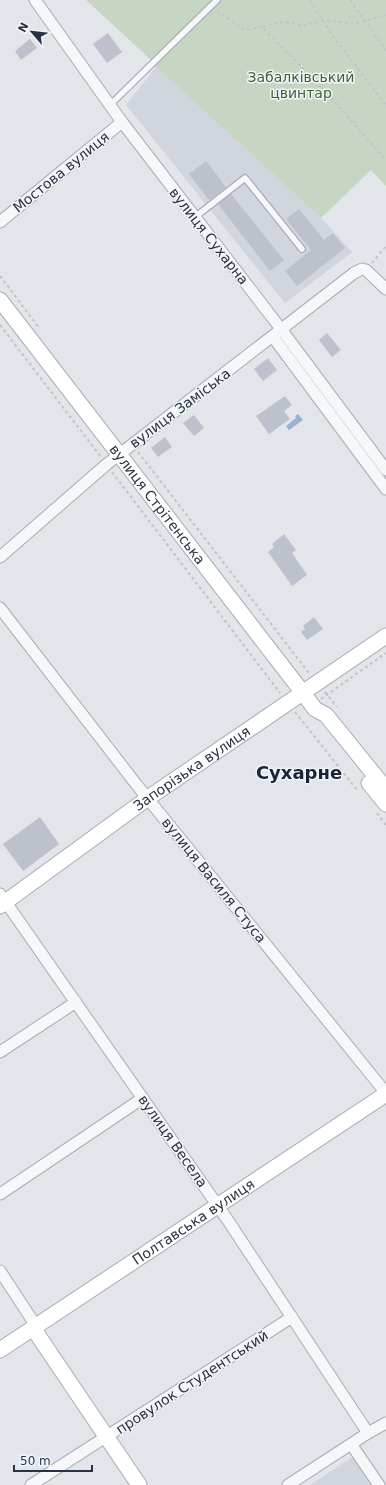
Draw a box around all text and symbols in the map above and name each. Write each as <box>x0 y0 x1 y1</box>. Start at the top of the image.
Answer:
north arrow <box>12 12 52 52</box>
text: N <box>16 20 32 35</box>
park label: Забалківський цвинтар <box>248 69 354 101</box>
street label: Мостова вулиця <box>10 128 112 216</box>
street label: вулиця Сухарна <box>166 184 252 288</box>
street label: вулиця Заміська <box>126 365 234 451</box>
street label: вулиця Стрітенська <box>106 441 209 567</box>
street label: Запорізька вулиця <box>130 723 253 814</box>
district label: Сухарне <box>256 762 342 783</box>
street label: вулиця Василя Стуса <box>159 814 269 946</box>
street label: вулиця Весела <box>135 1092 211 1190</box>
street label: Полтавська вулиця <box>129 1176 257 1268</box>
street label: провулок Студентський <box>113 1327 271 1437</box>
scale bar <box>14 1447 92 1473</box>
text: 50 m <box>20 1454 51 1468</box>

